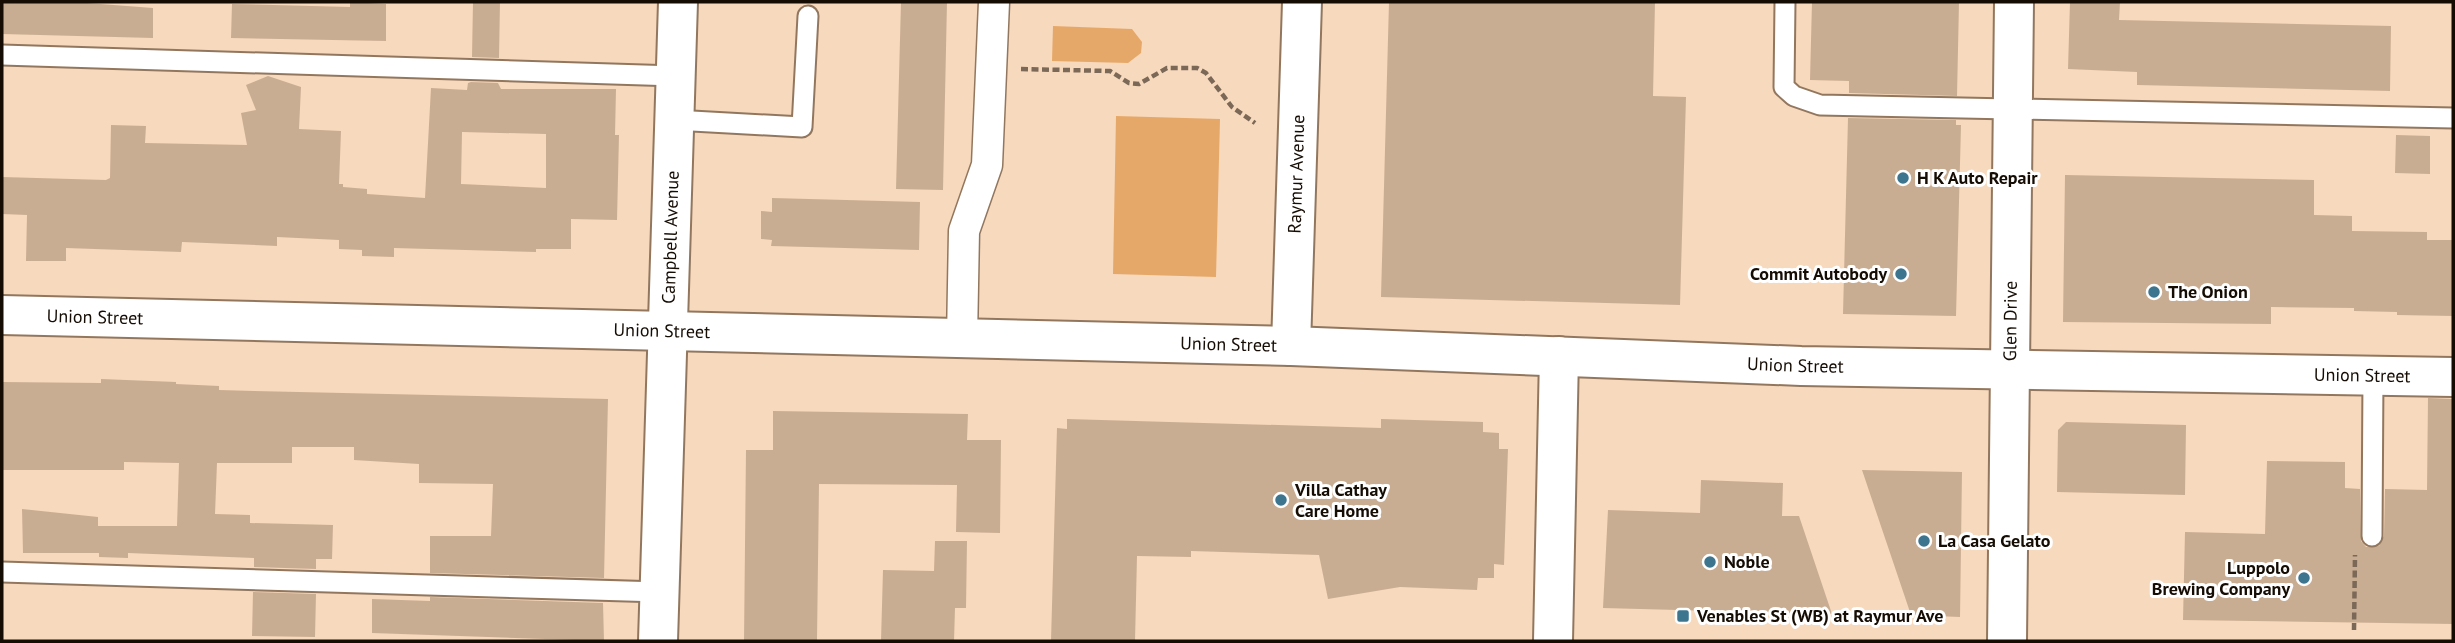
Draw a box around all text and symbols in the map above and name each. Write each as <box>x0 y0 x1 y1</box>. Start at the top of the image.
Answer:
street label: Raymur Avenue <box>1283 114 1309 234</box>
place label: H K Auto Repair <box>1917 166 2038 189</box>
street label: Campbell Avenue <box>657 170 684 304</box>
marker: H K Auto Repair <box>1895 170 1911 186</box>
place label: Commit Autobody <box>1750 262 1887 285</box>
marker: Commit Autobody <box>1893 266 1909 282</box>
place label: The Onion <box>2168 280 2248 303</box>
street label: Glen Drive <box>1998 281 2022 361</box>
marker: The Onion <box>2146 284 2162 300</box>
street label: Union Street <box>46 304 144 329</box>
street label: Union Street <box>613 318 710 343</box>
street label: Union Street <box>1180 331 1277 357</box>
street label: Union Street <box>1746 352 1844 378</box>
street label: Union Street <box>2314 363 2411 387</box>
place label: Villa Cathay Care Home <box>1294 478 1387 522</box>
marker: Villa Cathay Care Home <box>1273 492 1289 508</box>
place label: La Casa Gelato <box>1938 529 2051 552</box>
marker: La Casa Gelato <box>1916 533 1932 549</box>
place label: Noble <box>1724 550 1770 573</box>
marker: Noble <box>1702 554 1718 570</box>
place label: Luppolo Brewing Company <box>2152 556 2290 600</box>
marker: Luppolo Brewing Company <box>2296 570 2312 586</box>
place label: Venables St (WB) at Raymur Ave <box>1696 604 1943 627</box>
marker: Venables St (WB) at Raymur Ave <box>1675 608 1691 624</box>

